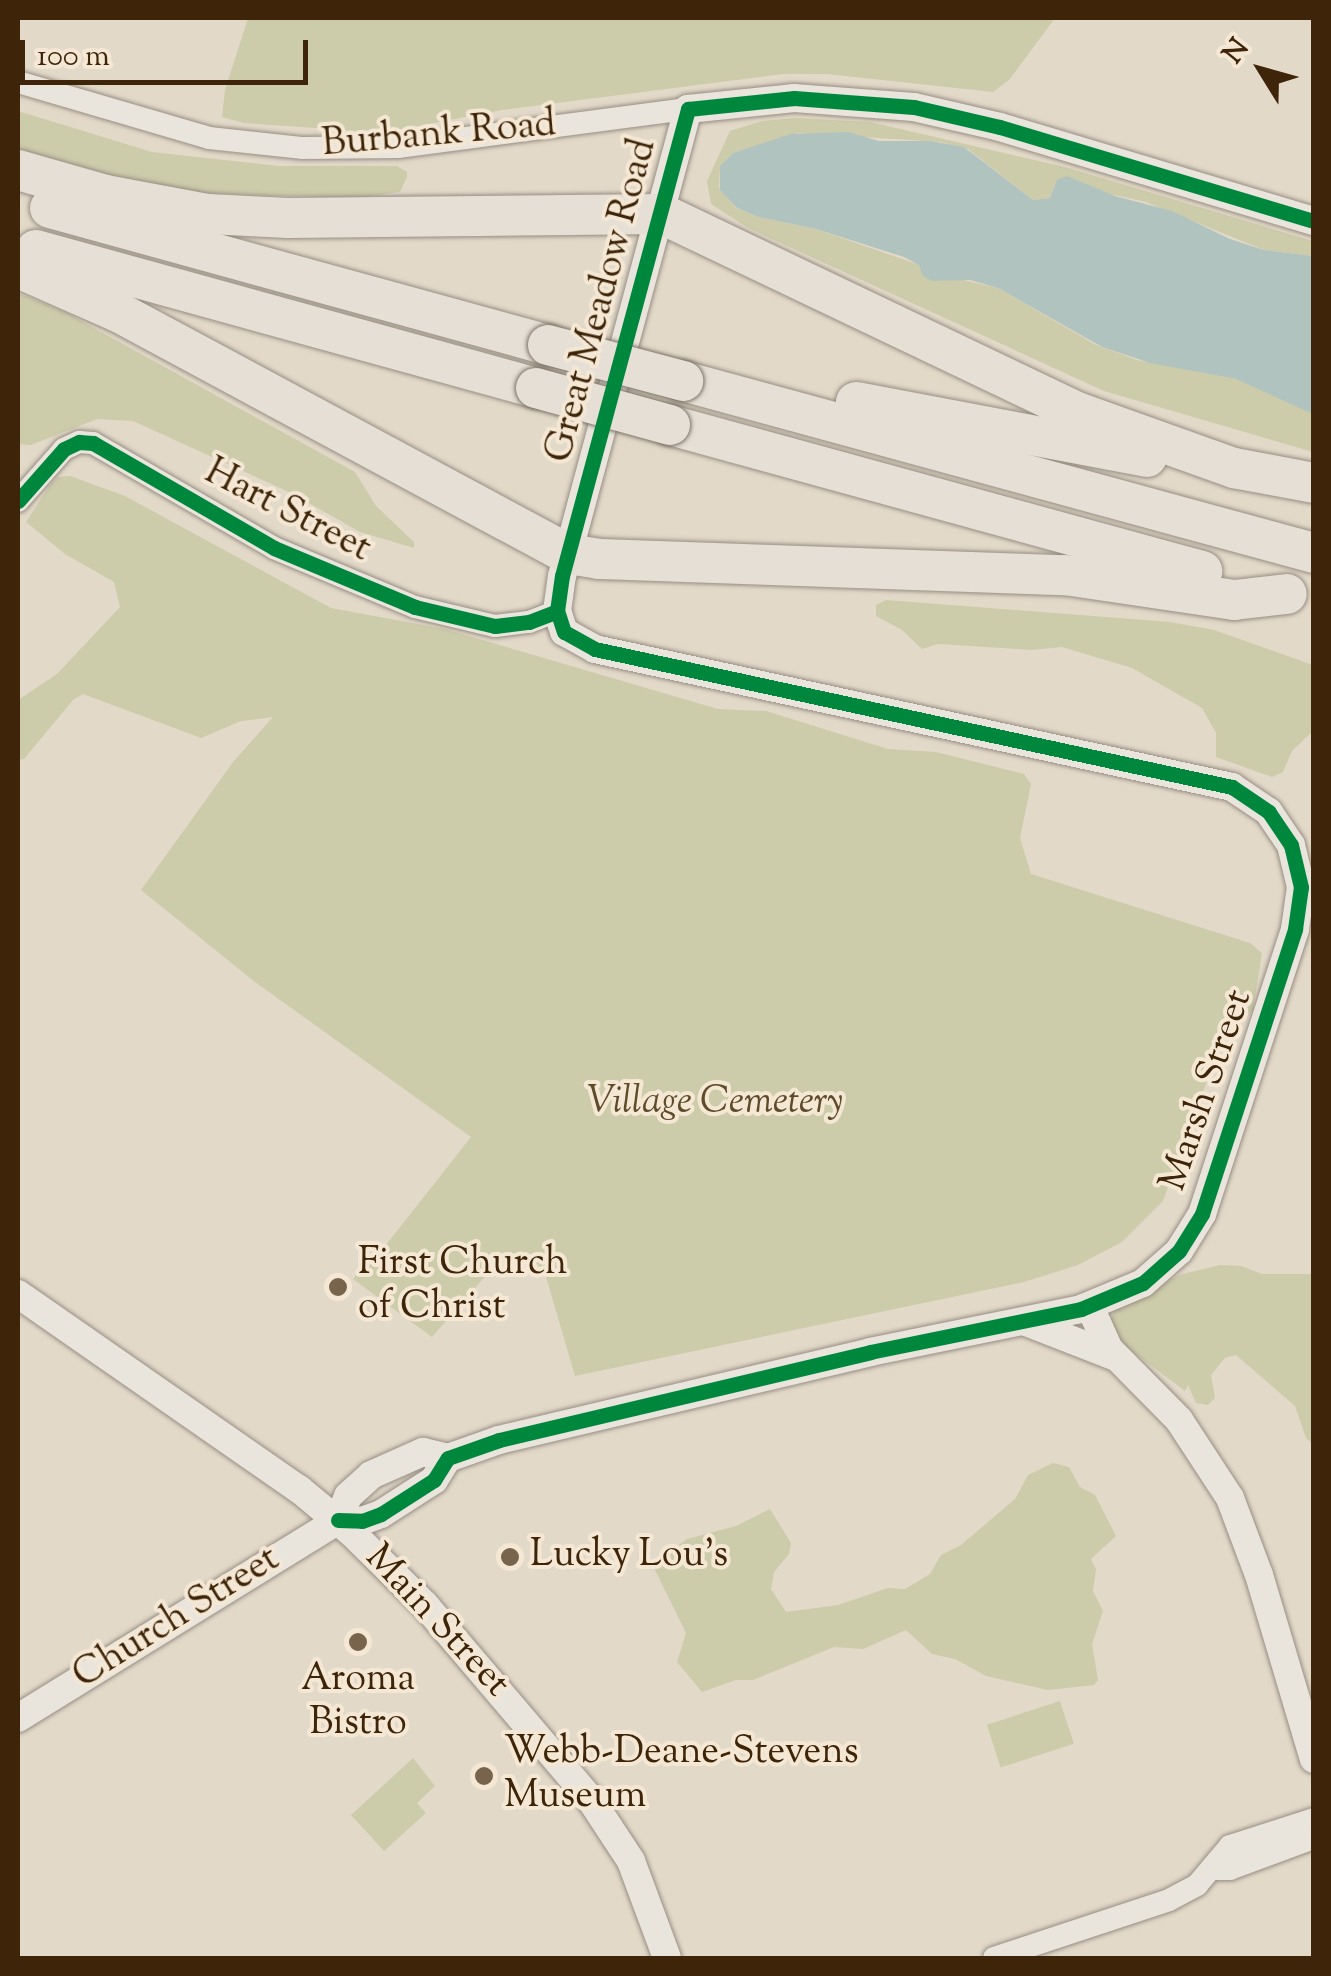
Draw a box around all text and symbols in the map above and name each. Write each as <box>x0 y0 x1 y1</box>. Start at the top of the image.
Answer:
scale bar <box>25 20 312 82</box>
north arrow <box>1211 20 1311 120</box>
text: N <box>1214 31 1260 73</box>
text: 100 m <box>37 36 110 79</box>
street label: Burbank Road <box>320 103 558 169</box>
street label: Great Meadow Road <box>538 134 668 468</box>
street label: Hart Street <box>196 451 378 573</box>
street label: Marsh Street <box>1152 984 1264 1198</box>
park label: Village Cemetery <box>587 1081 843 1127</box>
place label: First Church of Christ <box>358 1242 567 1332</box>
marker: First Church of Christ <box>327 1276 349 1298</box>
place label: Lucky Lou's <box>530 1534 728 1580</box>
street label: Main Street <box>354 1536 518 1708</box>
street label: Church Street <box>66 1538 288 1700</box>
marker: Lucky Lou's <box>499 1546 521 1568</box>
marker: Aroma Bistro <box>347 1631 369 1653</box>
place label: Aroma Bistro <box>301 1658 415 1748</box>
place label: Webb-Deane-Stevens Museum <box>504 1731 859 1820</box>
marker: Webb-Deane-Stevens Museum <box>473 1765 495 1787</box>

